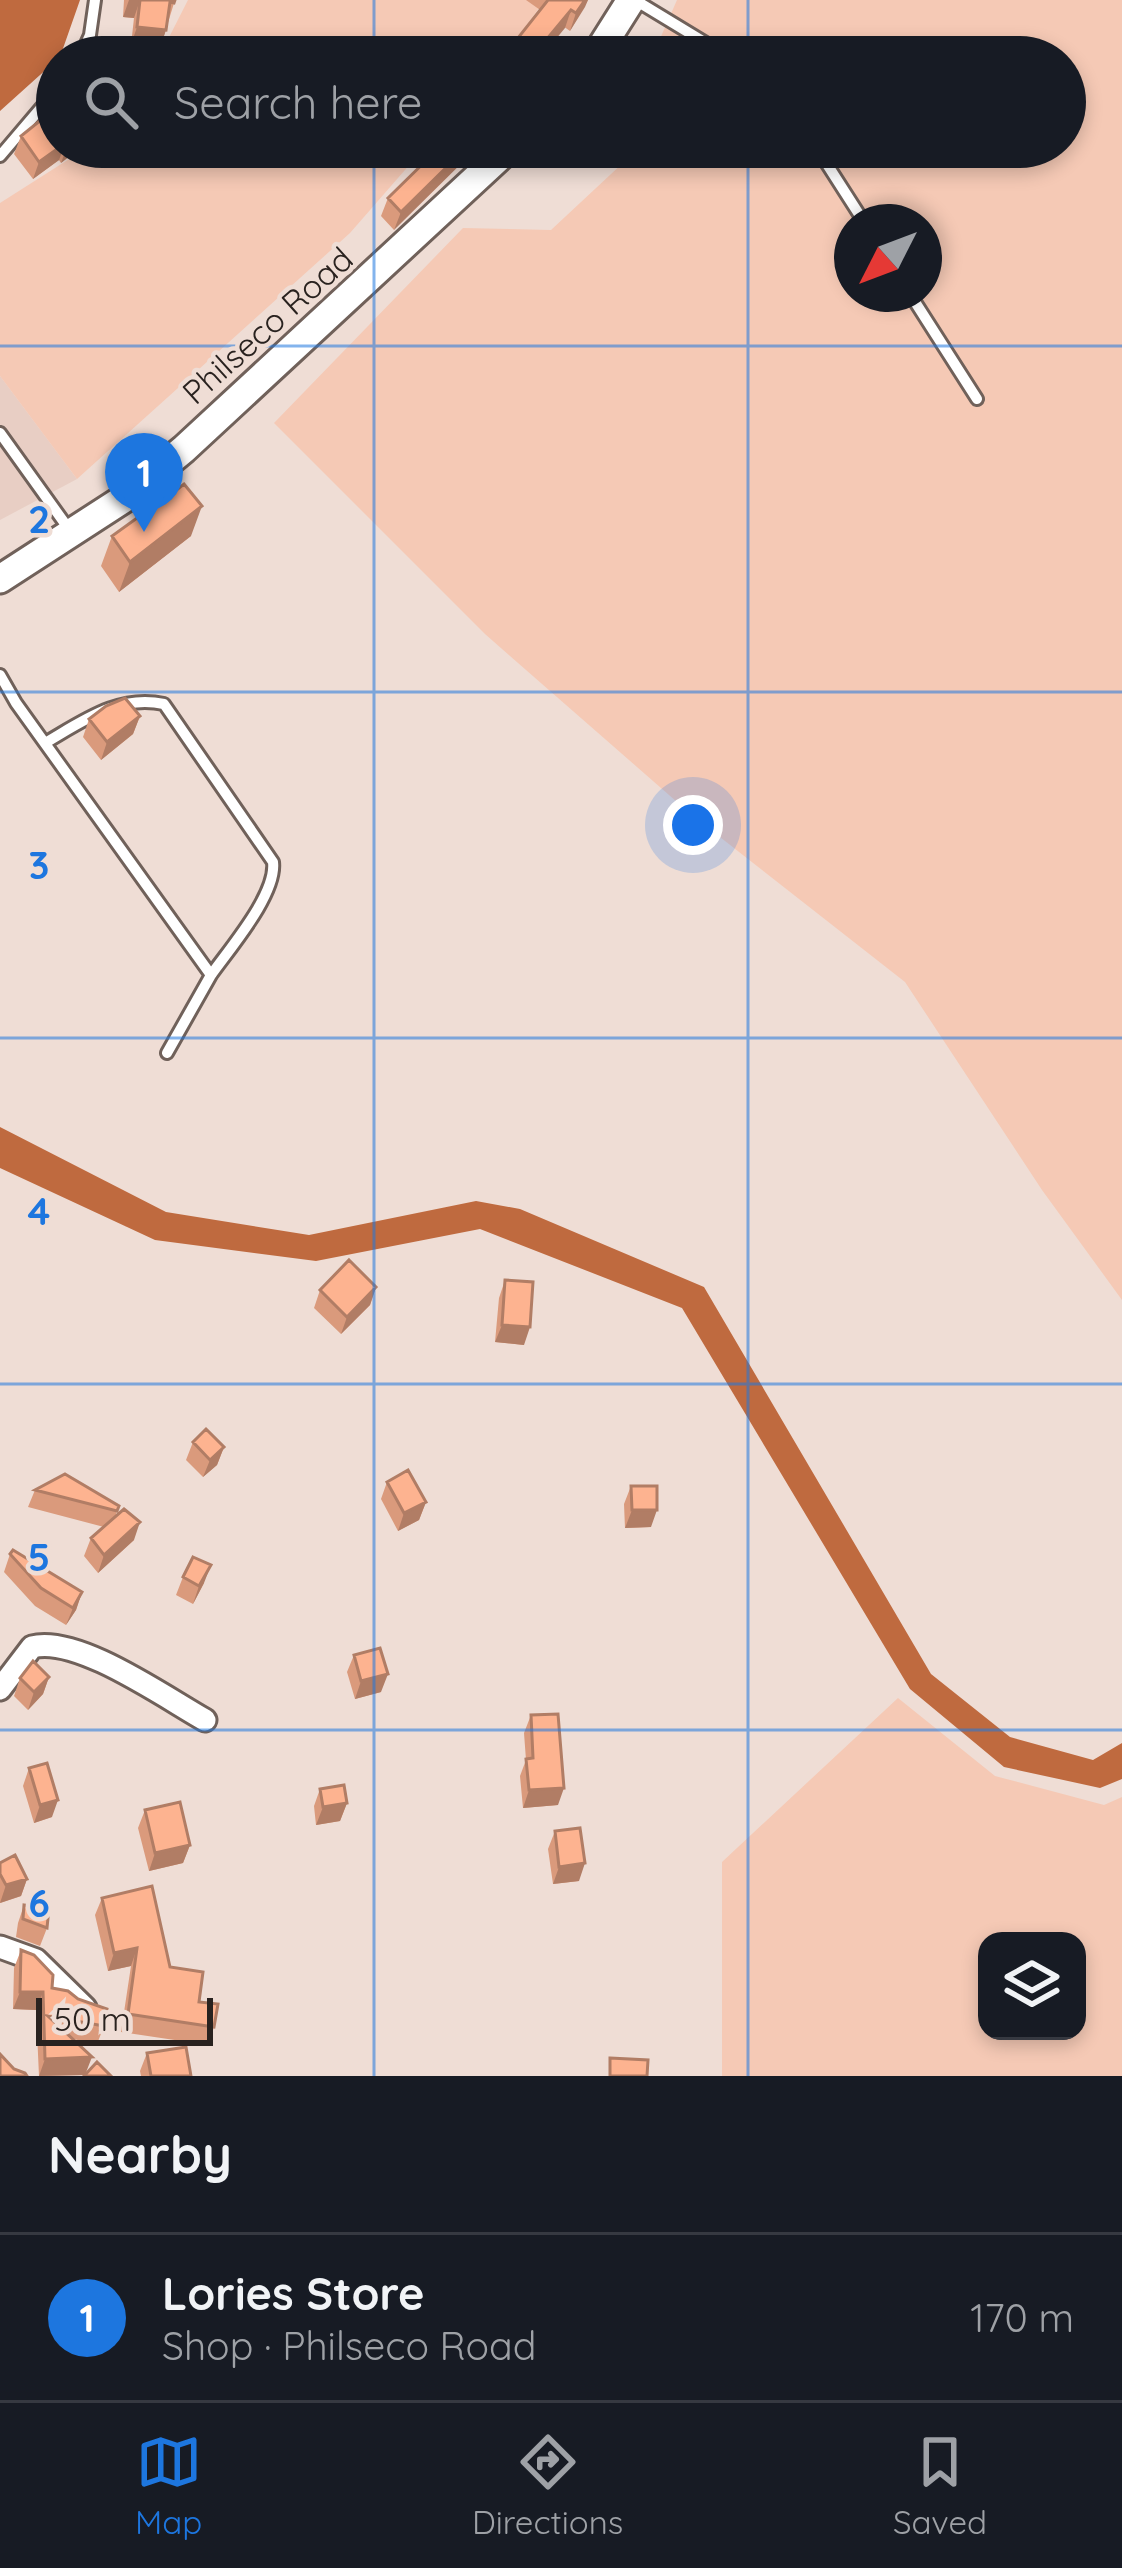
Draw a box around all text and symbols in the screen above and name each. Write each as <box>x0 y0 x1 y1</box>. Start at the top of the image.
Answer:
search box <box>36 36 1086 168</box>
icon: search <box>78 69 144 135</box>
text: Search here <box>174 74 422 130</box>
north arrow <box>834 204 942 312</box>
street label: Philseco Road <box>173 238 361 412</box>
pin: 1 <box>105 433 183 532</box>
text: 2 <box>28 494 50 543</box>
your location <box>663 795 723 855</box>
text: 3 <box>29 840 49 889</box>
text: 4 <box>28 1186 50 1235</box>
text: 5 <box>28 1532 50 1581</box>
text: 6 <box>28 1878 50 1927</box>
map controls <box>978 1932 1086 2040</box>
button: layers <box>978 1932 1086 2040</box>
scale bar <box>36 1992 213 2045</box>
text: 50 m <box>54 1998 131 2039</box>
text: Nearby <box>48 2122 232 2186</box>
text: Lories Store <box>162 2265 425 2321</box>
text: 1 <box>79 2293 95 2342</box>
text: 170 m <box>970 2293 1074 2342</box>
text: Shop · Philseco Road <box>162 2321 536 2370</box>
tab: Map <box>135 2429 202 2542</box>
tab: Directions <box>472 2429 623 2542</box>
tab: Saved <box>893 2429 987 2542</box>

